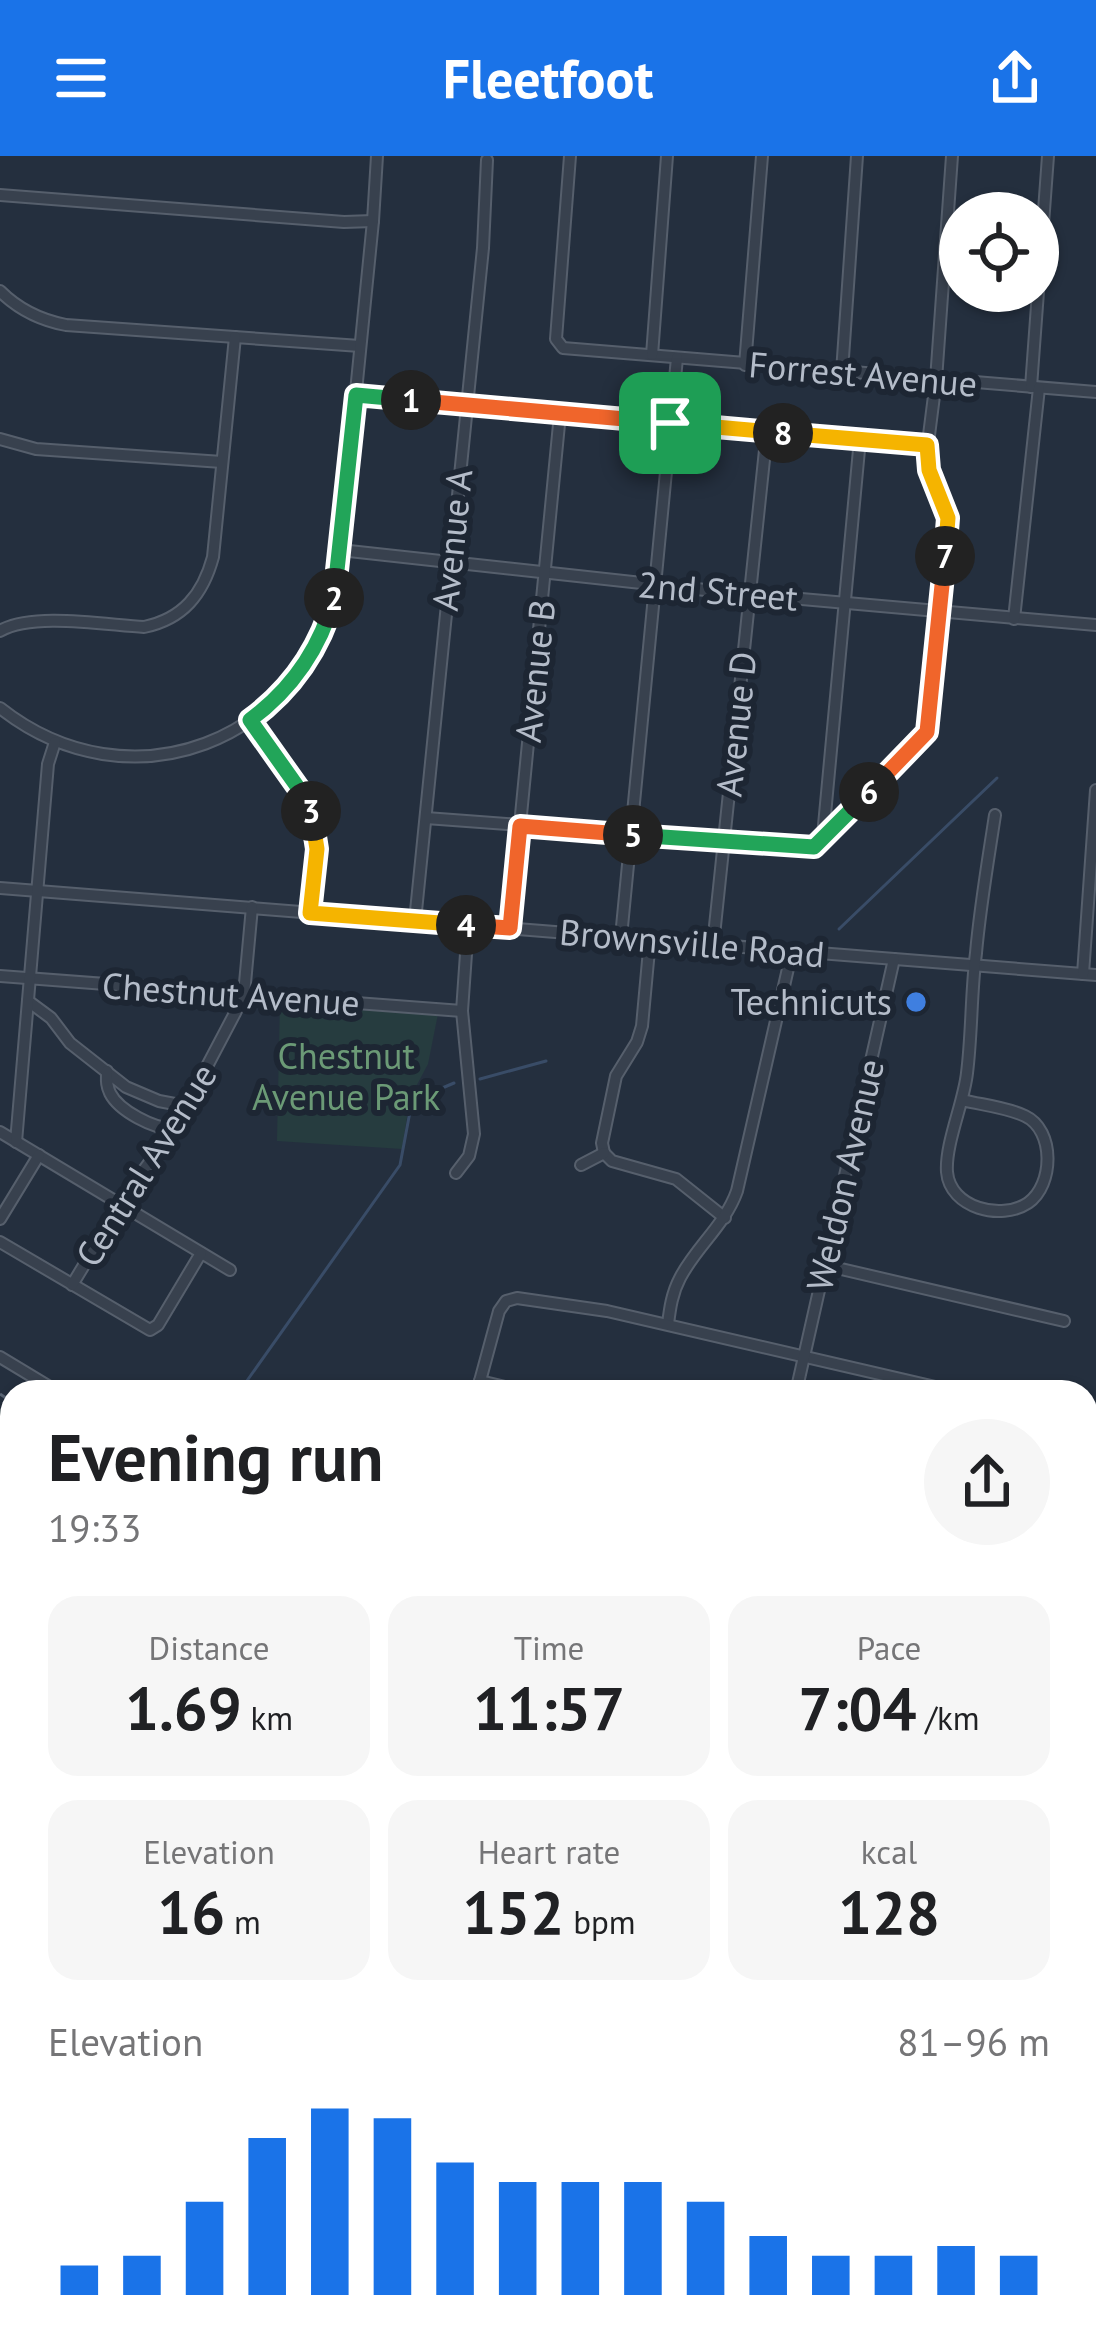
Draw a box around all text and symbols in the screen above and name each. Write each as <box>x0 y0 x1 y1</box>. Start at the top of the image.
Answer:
text: Fleetfoot <box>443 43 653 113</box>
icon: menu <box>48 45 114 111</box>
icon: share <box>982 45 1048 111</box>
map controls <box>939 192 1059 312</box>
button: locate <box>939 192 1059 312</box>
street label: Forrest Avenue <box>747 340 979 407</box>
pin: 1 <box>381 370 441 430</box>
pin <box>619 372 721 474</box>
text: 1 <box>402 378 420 421</box>
icon: arrive <box>637 390 703 456</box>
pin: 8 <box>753 403 813 463</box>
text: 8 <box>774 411 792 454</box>
street label: Avenue A <box>421 467 482 613</box>
pin: 7 <box>915 526 975 586</box>
text: 7 <box>936 534 954 577</box>
street label: 2nd Street <box>636 560 800 621</box>
pin: 2 <box>304 568 364 628</box>
text: 2 <box>325 576 343 619</box>
street label: Avenue B <box>504 597 565 745</box>
street label: Avenue D <box>705 649 766 799</box>
pin: 6 <box>839 762 899 822</box>
text: 6 <box>860 770 878 813</box>
pin: 3 <box>281 781 341 841</box>
text: 3 <box>302 789 320 832</box>
pin: 5 <box>603 805 663 865</box>
text: 5 <box>624 813 642 856</box>
pin: 4 <box>436 895 496 955</box>
text: 4 <box>457 903 475 946</box>
street label: Brownsville Road <box>558 908 826 977</box>
street label: Chestnut Avenue <box>101 961 361 1026</box>
place label: Technicuts <box>730 978 892 1025</box>
marker: Technicuts <box>903 989 929 1015</box>
park label: Chestnut Avenue Park <box>252 1032 440 1120</box>
street label: Central Avenue <box>64 1054 227 1275</box>
street label: Weldon Avenue <box>795 1054 894 1295</box>
text: Evening run <box>48 1414 383 1499</box>
button: share <box>924 1419 1050 1545</box>
text: 19:33 <box>48 1502 142 1553</box>
text: Distance <box>149 1626 269 1669</box>
text: Time <box>514 1626 584 1669</box>
text: Pace <box>857 1626 921 1669</box>
text: 1.69 <box>125 1669 242 1747</box>
text: 11:57 <box>473 1669 625 1747</box>
text: 7:04 <box>798 1669 917 1747</box>
text: km <box>242 1696 293 1739</box>
text: /km <box>917 1696 980 1739</box>
text: Elevation <box>143 1830 275 1873</box>
text: Heart rate <box>478 1830 620 1873</box>
text: kcal <box>861 1830 917 1873</box>
text: 16 <box>157 1873 225 1951</box>
text: 152 <box>462 1873 564 1951</box>
text: 128 <box>838 1873 940 1951</box>
text: m <box>225 1900 261 1943</box>
text: bpm <box>564 1900 636 1943</box>
text: Elevation <box>48 2016 203 2067</box>
text: 81–96 m <box>897 2016 1050 2067</box>

